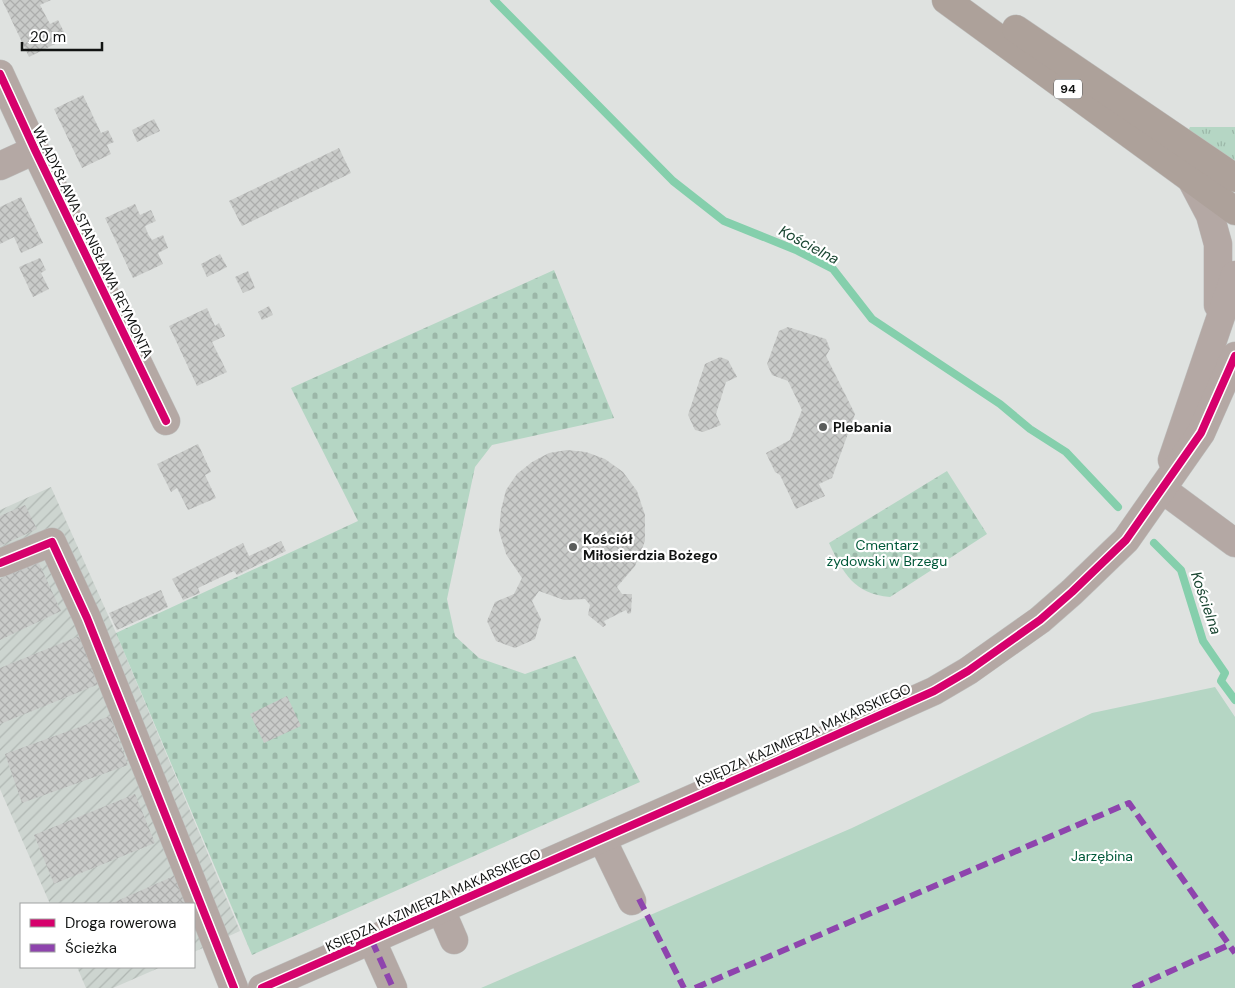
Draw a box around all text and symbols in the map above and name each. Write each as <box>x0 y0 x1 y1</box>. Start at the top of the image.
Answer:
scale bar <box>22 20 102 52</box>
text: 20 m <box>30 27 66 47</box>
road number: 94 <box>1054 80 1082 98</box>
street label: WŁADYSŁAWA STANISŁAWA REYMONTA <box>29 123 157 361</box>
water label: Kościelna <box>775 221 843 269</box>
place label: Plebania <box>833 418 892 436</box>
marker: Plebania <box>817 421 829 433</box>
place label: Kościół Miłosierdzia Bożego <box>583 530 718 564</box>
park label: Cmentarz żydowski w Brzegu <box>827 536 947 570</box>
marker: Kościół Miłosierdzia Bożego <box>567 541 579 553</box>
water label: Kościelna <box>1186 569 1226 637</box>
street label: KSIĘDZA KAZIMIERZA MAKARSKIEGO <box>693 679 914 791</box>
street label: KSIĘDZA KAZIMIERZA MAKARSKIEGO <box>323 844 544 956</box>
park label: Jarzębina <box>1071 847 1133 865</box>
legend <box>20 903 195 968</box>
text: Droga rowerowa <box>65 913 176 933</box>
text: Ścieżka <box>65 938 117 958</box>

